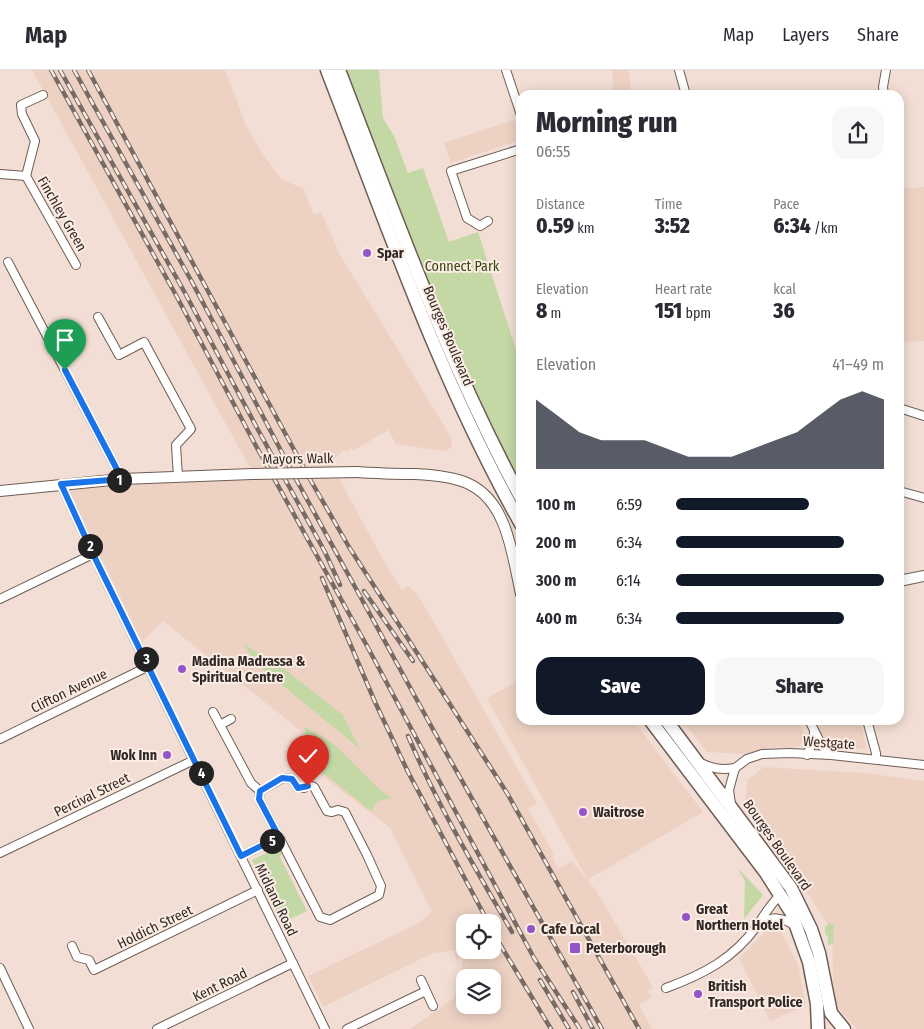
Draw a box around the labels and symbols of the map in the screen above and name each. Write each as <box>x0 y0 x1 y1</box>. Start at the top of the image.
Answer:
street label: Finchley Green <box>34 173 90 255</box>
place label: Spar <box>377 245 405 262</box>
marker: Spar <box>361 247 373 259</box>
park label: Connect Park <box>425 258 500 275</box>
street label: Bourges Boulevard <box>419 283 477 389</box>
pin <box>44 319 86 370</box>
street label: Mayors Walk <box>262 450 334 468</box>
pin: 1 <box>106 468 132 492</box>
pin: 2 <box>78 534 102 558</box>
pin: 3 <box>134 646 158 672</box>
place label: Madina Madrassa & Spiritual Centre <box>192 653 306 686</box>
marker: Madina Madrassa & Spiritual Centre <box>176 663 188 675</box>
street label: Clifton Avenue <box>28 665 110 717</box>
street label: Westgate <box>802 733 856 753</box>
pin <box>287 735 329 786</box>
place label: Wok Inn <box>110 747 157 764</box>
marker: Wok Inn <box>161 749 173 761</box>
pin: 4 <box>188 760 214 786</box>
street label: Percival Street <box>51 769 133 821</box>
street label: Bourges Boulevard <box>739 796 815 894</box>
place label: Waitrose <box>593 804 644 821</box>
marker: Waitrose <box>577 806 589 818</box>
pin: 5 <box>260 828 284 854</box>
street label: Midland Road <box>251 861 301 939</box>
street label: Holdich Street <box>115 901 196 953</box>
place label: Great Northern Hotel <box>696 901 783 934</box>
marker: Great Northern Hotel <box>680 911 692 923</box>
place label: Cafe Local <box>541 921 600 938</box>
marker: Cafe Local <box>525 923 537 935</box>
place label: Peterborough <box>586 940 666 957</box>
marker: Peterborough <box>568 941 582 955</box>
street label: Kent Road <box>190 965 250 1005</box>
place label: British Transport Police <box>708 978 803 1011</box>
marker: British Transport Police <box>692 988 704 1000</box>

